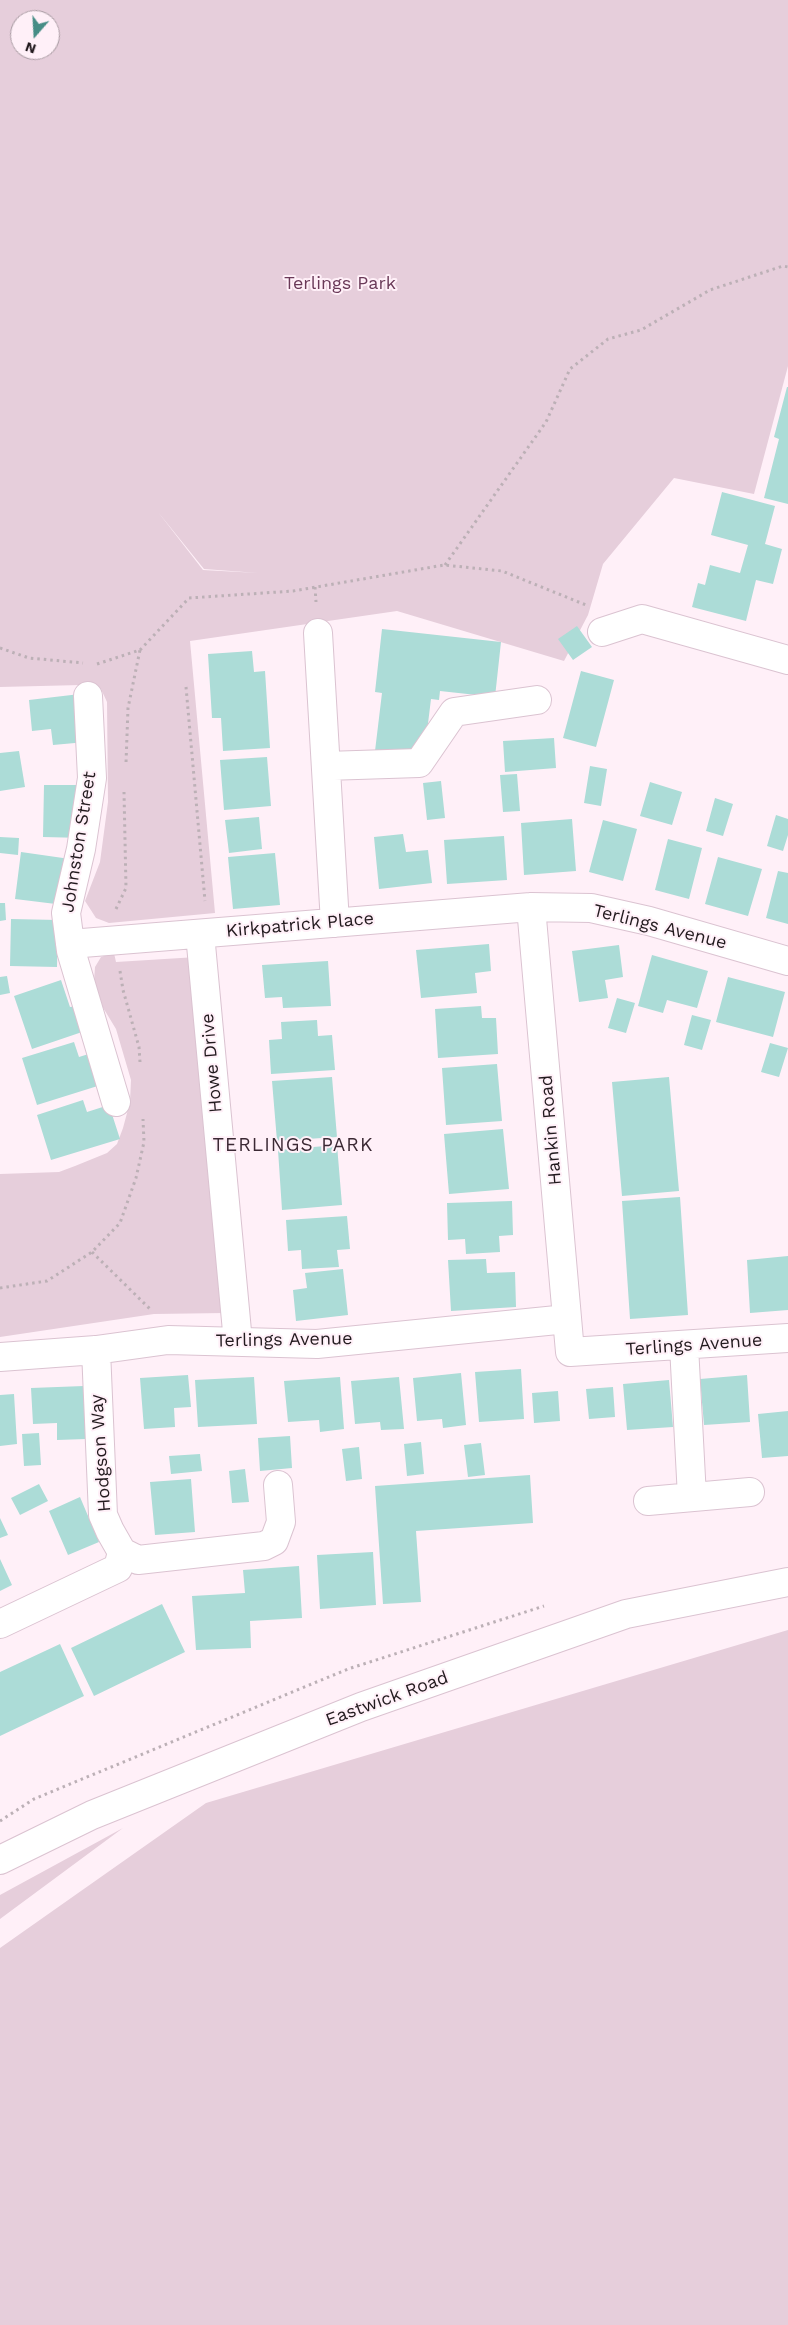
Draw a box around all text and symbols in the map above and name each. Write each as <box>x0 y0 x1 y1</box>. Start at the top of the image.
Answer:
north arrow <box>10 10 60 60</box>
text: N <box>23 39 38 57</box>
park label: Terlings Park <box>284 273 396 295</box>
street label: Johnston Street <box>57 770 101 914</box>
street label: Terlings Avenue <box>591 900 729 954</box>
street label: Kirkpatrick Place <box>225 908 375 942</box>
street label: Howe Drive <box>197 1012 227 1114</box>
street label: Hankin Road <box>535 1074 567 1186</box>
district label: TERLINGS PARK <box>211 1134 375 1156</box>
street label: Terlings Avenue <box>215 1328 353 1352</box>
street label: Terlings Avenue <box>625 1329 763 1361</box>
street label: Hodgson Way <box>86 1393 116 1513</box>
street label: Eastwick Road <box>323 1667 451 1731</box>

